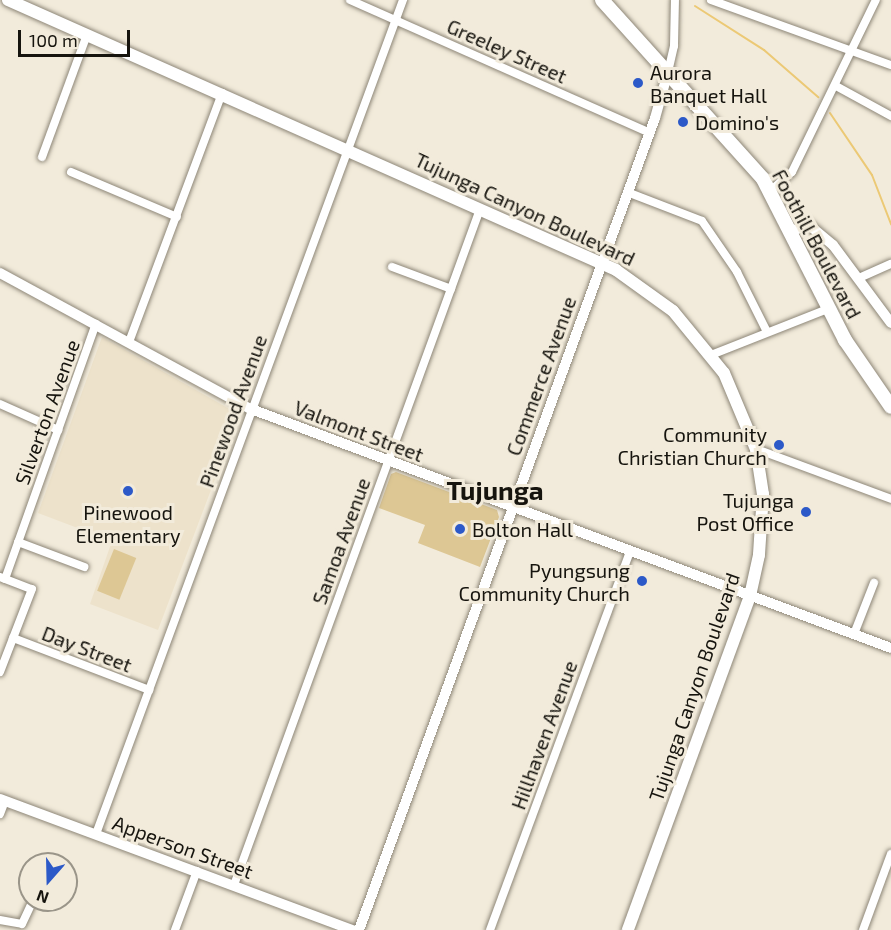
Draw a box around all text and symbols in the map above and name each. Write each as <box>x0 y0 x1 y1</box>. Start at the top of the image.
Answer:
street label: Greeley Street <box>443 14 571 88</box>
scale bar <box>21 18 134 56</box>
text: 100 m <box>29 29 78 51</box>
place label: Aurora Banquet Hall <box>650 60 767 107</box>
marker: Aurora Banquet Hall <box>631 76 645 90</box>
place label: Domino's <box>695 110 779 134</box>
marker: Domino's <box>676 115 690 129</box>
street label: Tujunga Canyon Boulevard <box>411 147 639 271</box>
street label: Foothill Boulevard <box>767 165 867 323</box>
street label: Commerce Avenue <box>501 293 581 459</box>
street label: Pinewood Avenue <box>194 331 272 491</box>
street label: Silverton Avenue <box>10 336 84 488</box>
street label: Valmont Street <box>291 395 427 467</box>
place label: Community Christian Church <box>618 422 767 469</box>
marker: Community Christian Church <box>772 438 786 452</box>
street label: Samoa Avenue <box>307 474 375 608</box>
district label: Tujunga <box>446 474 544 506</box>
marker: Pinewood Elementary <box>121 484 135 498</box>
place label: Tujunga Post Office <box>696 488 794 535</box>
place label: Pinewood Elementary <box>76 500 180 547</box>
marker: Tujunga Post Office <box>799 505 813 519</box>
place label: Bolton Hall <box>472 517 573 541</box>
marker: Bolton Hall <box>453 522 467 536</box>
place label: Pyungsung Community Church <box>458 558 630 605</box>
street label: Tujunga Canyon Boulevard <box>644 570 744 804</box>
marker: Pyungsung Community Church <box>635 574 649 588</box>
street label: Day Street <box>38 621 136 677</box>
street label: Hillhaven Avenue <box>506 657 582 813</box>
street label: Apperson Street <box>110 810 256 884</box>
north arrow <box>18 852 78 912</box>
text: N <box>34 887 51 908</box>

